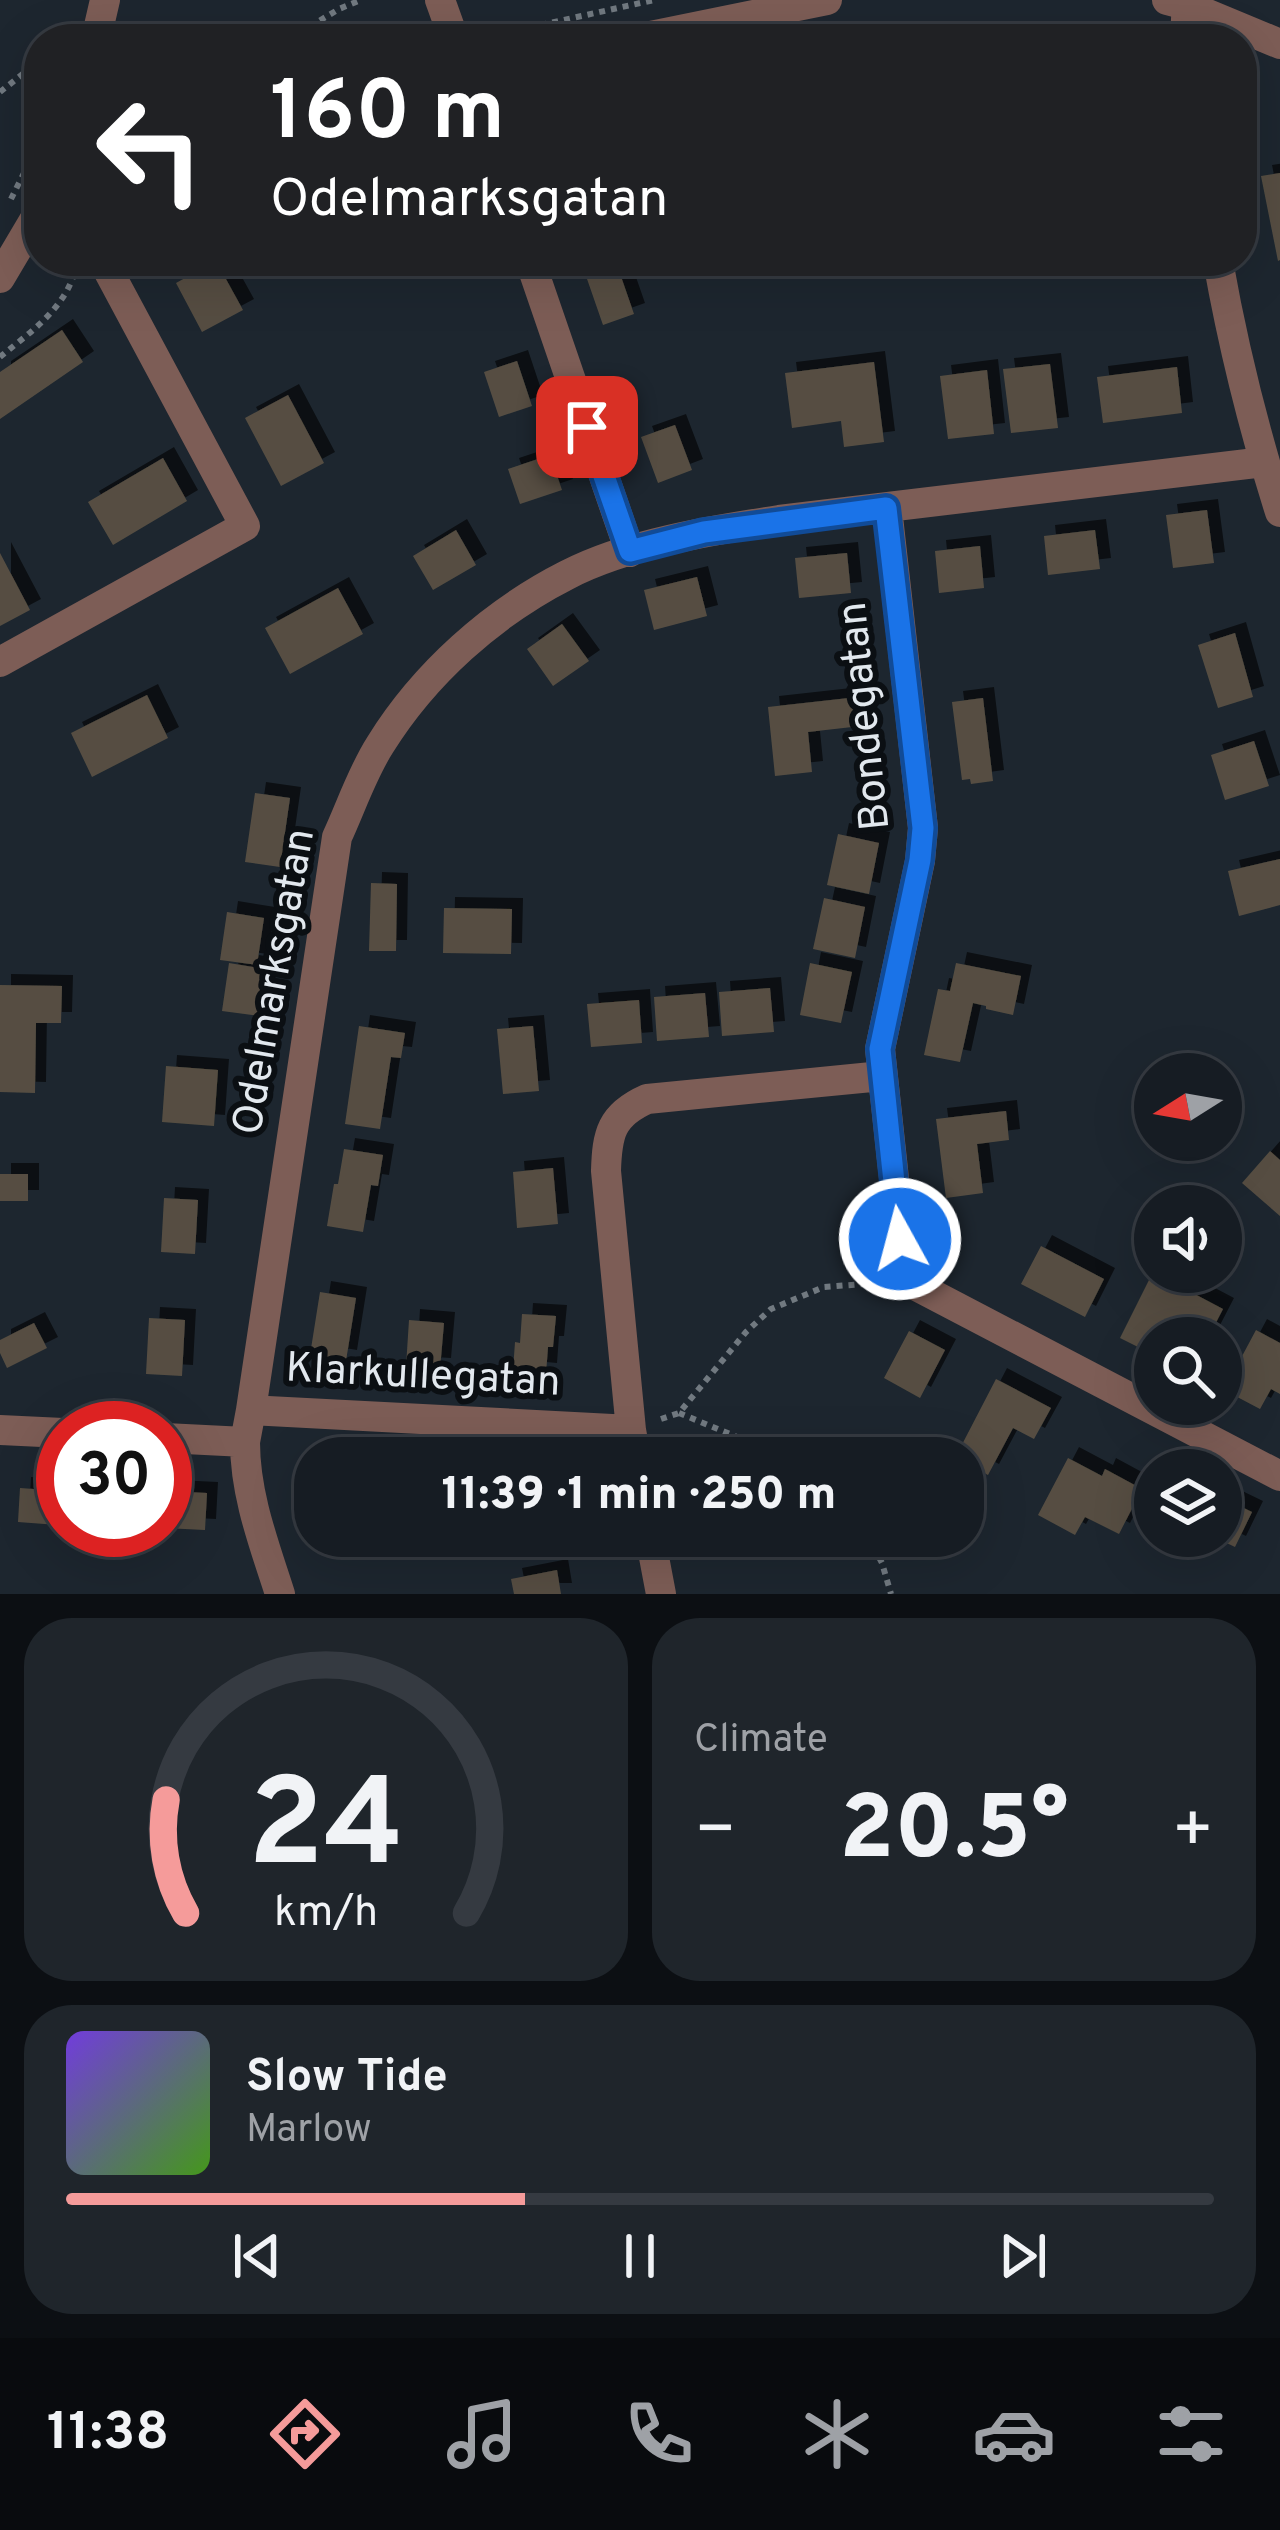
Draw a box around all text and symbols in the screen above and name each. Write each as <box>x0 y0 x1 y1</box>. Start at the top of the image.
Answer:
text: 160 m <box>270 63 505 169</box>
icon: left <box>72 72 228 228</box>
text: Odelmarksgatan <box>270 167 668 236</box>
pin <box>536 376 638 478</box>
icon: arrive <box>554 394 620 460</box>
street label: Bondegatan <box>828 599 904 833</box>
street label: Odelmarksgatan <box>223 825 329 1139</box>
north arrow <box>1134 1053 1242 1161</box>
map controls <box>1134 1053 1242 1557</box>
position arrow <box>837 1176 963 1302</box>
button: sound <box>1134 1185 1242 1293</box>
button: search <box>1134 1317 1242 1425</box>
street label: Klarkullegatan <box>284 1343 562 1411</box>
speed limit sign: 30 <box>36 1401 192 1557</box>
button: layers <box>1134 1449 1242 1557</box>
text: 11:39 · 1 min · 250 m <box>442 1468 836 1525</box>
text: Climate <box>694 1717 828 1766</box>
text: 24 <box>248 1752 404 1910</box>
text: 20.5° <box>839 1777 1069 1890</box>
text: − <box>694 1792 737 1875</box>
text: + <box>1171 1792 1214 1875</box>
text: km/h <box>274 1886 378 1940</box>
text: Slow Tide <box>246 2050 448 2107</box>
text: Marlow <box>246 2107 372 2156</box>
icon: previous <box>224 2223 290 2289</box>
icon: pause <box>607 2223 673 2289</box>
icon: next <box>990 2223 1056 2289</box>
icon: directions <box>263 2392 347 2476</box>
icon: music <box>440 2392 524 2476</box>
icon: phone <box>617 2392 701 2476</box>
icon: climate <box>795 2392 879 2476</box>
icon: car <box>972 2392 1056 2476</box>
icon: filters <box>1149 2392 1233 2476</box>
text: 11:38 <box>47 2400 169 2469</box>

